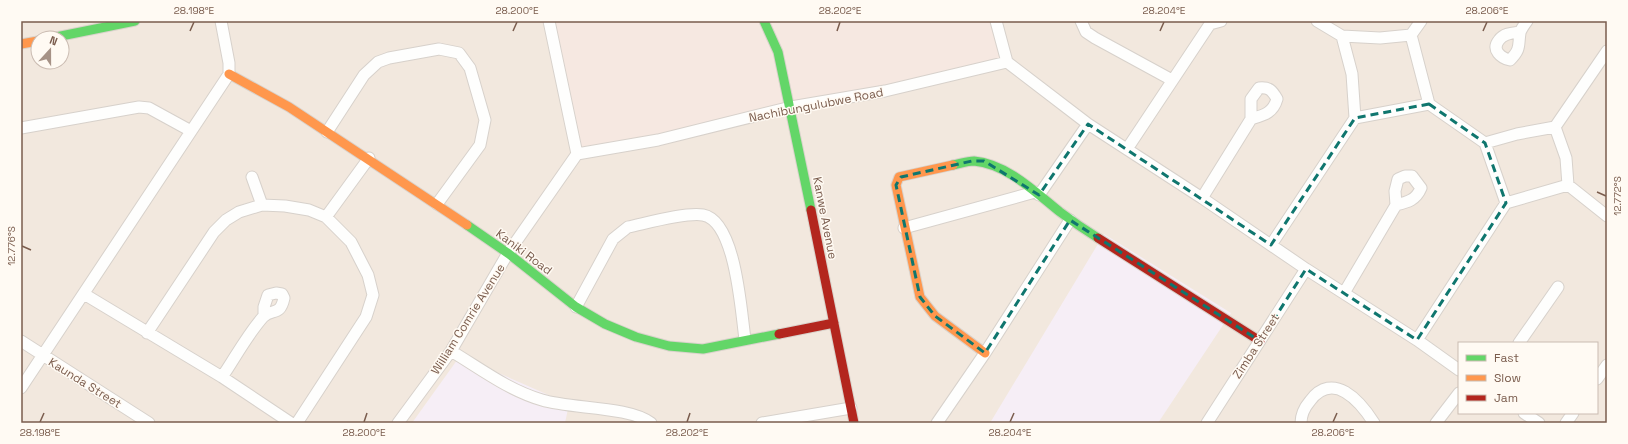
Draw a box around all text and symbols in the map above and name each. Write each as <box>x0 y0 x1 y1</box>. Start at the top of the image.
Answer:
text: 28.198°E <box>174 4 215 17</box>
text: 28.200°E <box>495 4 539 17</box>
text: 28.202°E <box>819 4 862 17</box>
text: 28.204°E <box>1143 4 1186 17</box>
text: 28.206°E <box>1466 4 1509 17</box>
north arrow <box>30 30 70 70</box>
text: N <box>48 33 60 49</box>
street label: Nachibungulubwe Road <box>747 84 885 126</box>
street label: Kanwe Avenue <box>809 176 841 260</box>
text: 12.772°S <box>1611 176 1624 216</box>
text: 12.776°S <box>5 226 18 266</box>
street label: Kaniki Road <box>493 226 555 278</box>
street label: William Comrie Avenue <box>427 261 509 377</box>
street label: Zimba Street <box>1229 310 1283 382</box>
legend <box>1458 342 1598 414</box>
text: Fast <box>1494 350 1519 366</box>
street label: Kaunda Street <box>46 354 124 412</box>
text: Slow <box>1494 370 1521 386</box>
text: Jam <box>1494 390 1518 406</box>
text: 28.198°E <box>20 426 61 439</box>
text: 28.200°E <box>342 426 386 439</box>
text: 28.202°E <box>666 426 709 439</box>
text: 28.204°E <box>989 426 1032 439</box>
text: 28.206°E <box>1312 426 1355 439</box>

